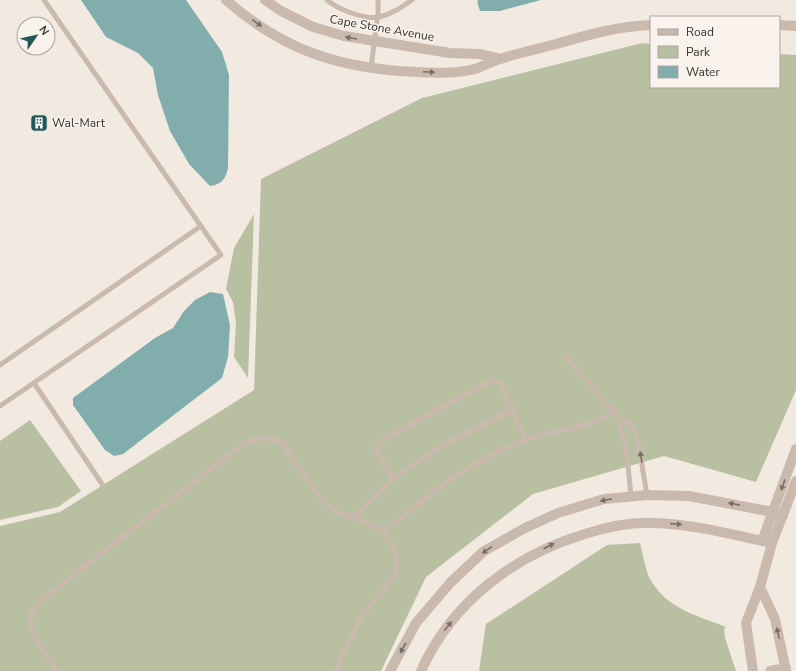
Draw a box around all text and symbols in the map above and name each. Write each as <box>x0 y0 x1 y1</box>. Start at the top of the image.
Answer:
street label: Cape Stone Avenue <box>328 11 436 45</box>
north arrow <box>16 16 56 56</box>
legend <box>650 16 780 88</box>
one-way arrow <box>251 19 262 27</box>
text: N <box>35 23 52 38</box>
text: Road <box>686 24 714 40</box>
one-way arrow <box>345 35 357 41</box>
text: Park <box>686 44 711 60</box>
text: Water <box>686 64 720 80</box>
one-way arrow <box>423 69 435 76</box>
building icon: Wal-Mart <box>29 113 49 133</box>
place label: Wal-Mart <box>52 115 106 131</box>
one-way arrow <box>637 450 643 463</box>
one-way arrow <box>779 480 785 492</box>
one-way arrow <box>599 497 612 503</box>
one-way arrow <box>728 501 741 507</box>
one-way arrow <box>670 521 682 528</box>
one-way arrow <box>544 543 555 549</box>
one-way arrow <box>482 546 492 554</box>
one-way arrow <box>444 620 453 631</box>
one-way arrow <box>775 627 781 639</box>
one-way arrow <box>399 642 406 653</box>

